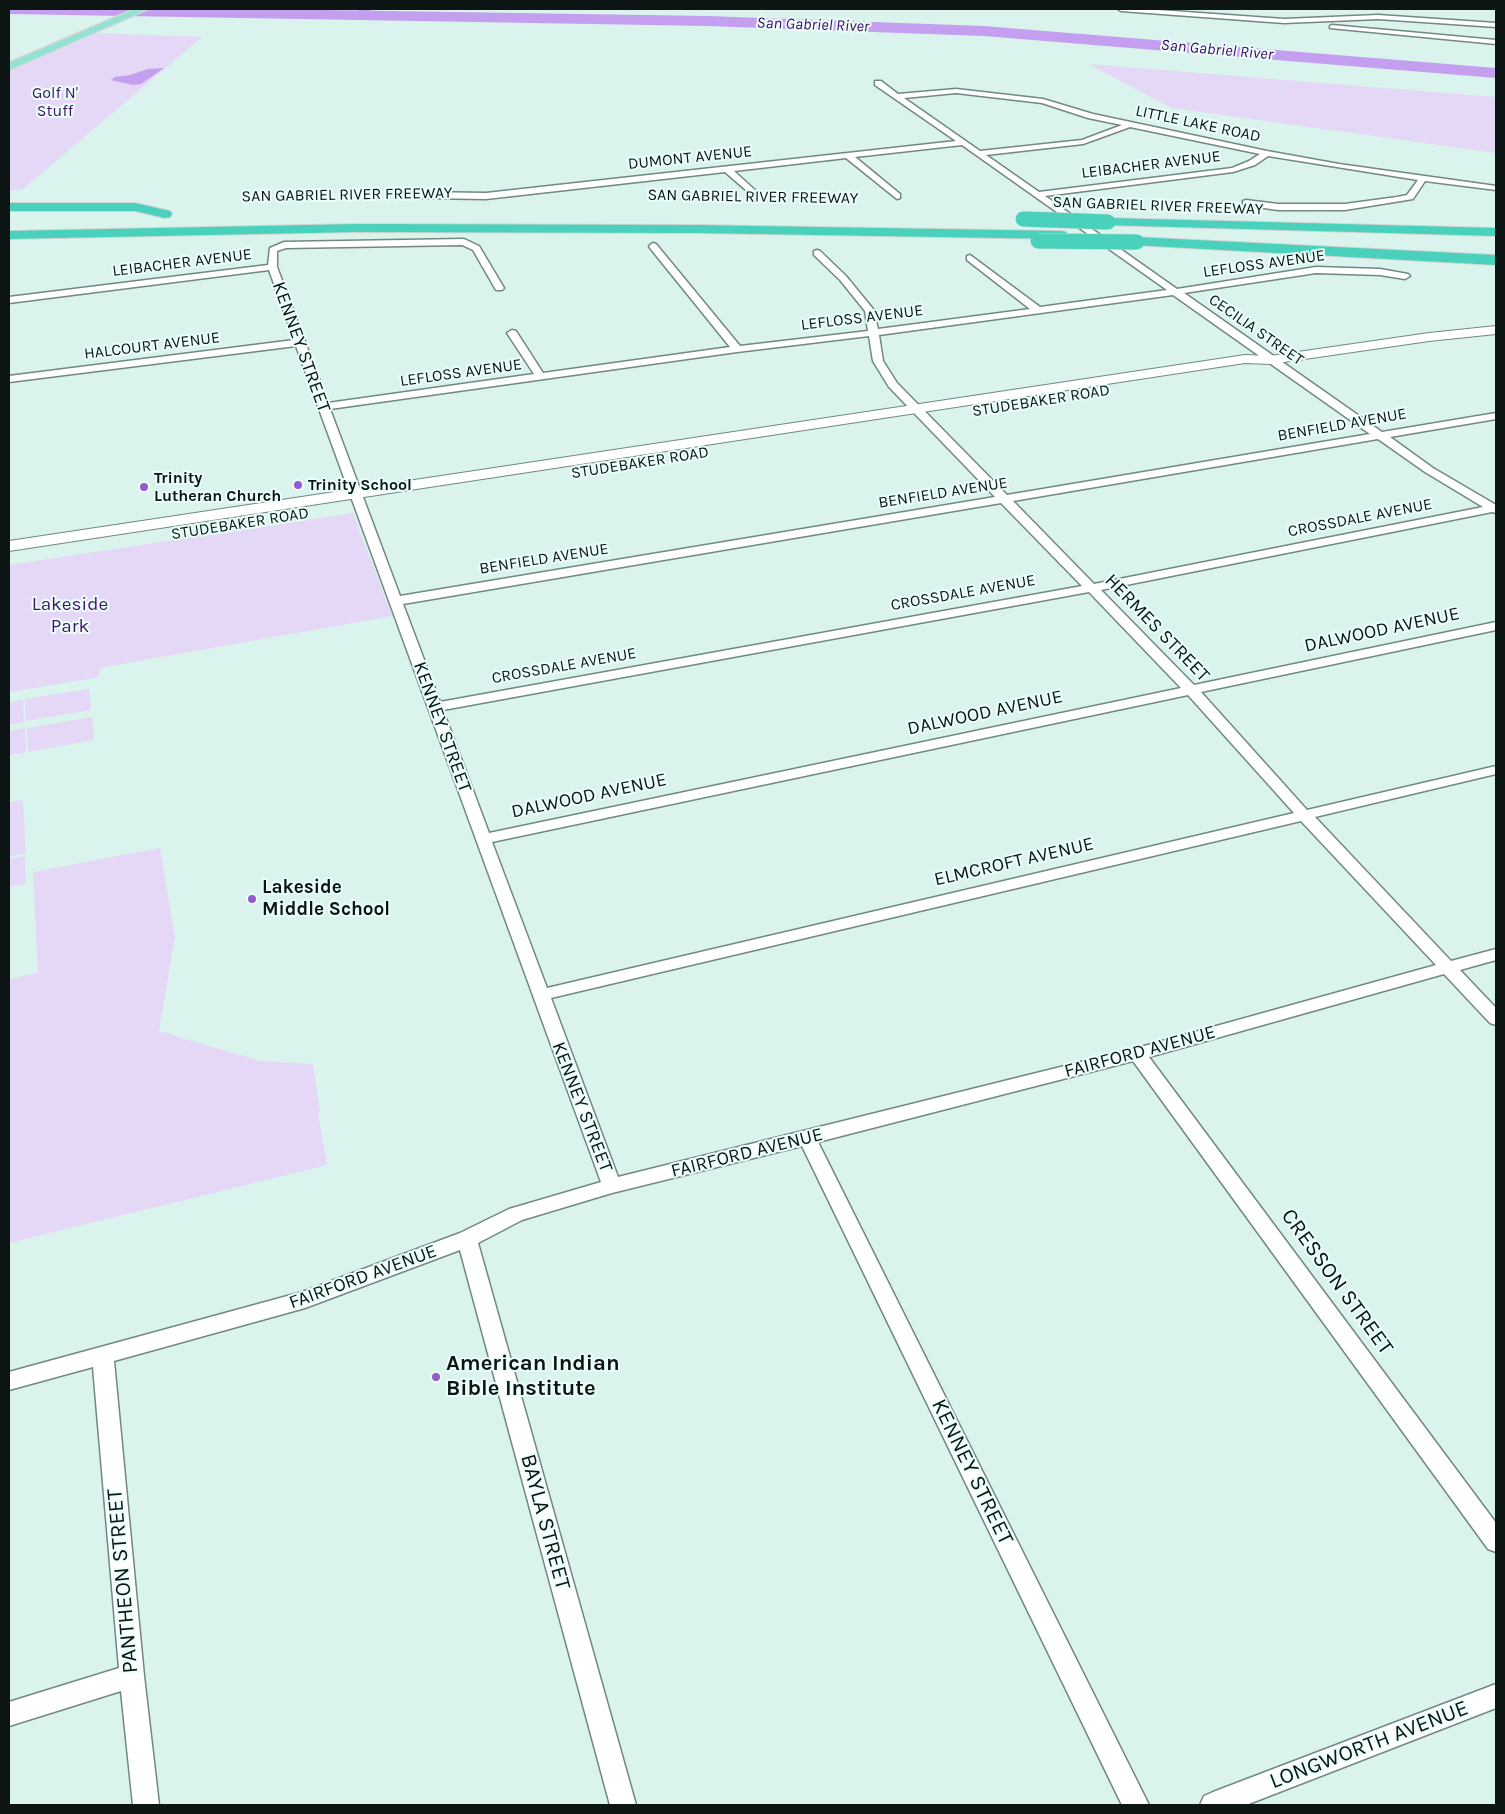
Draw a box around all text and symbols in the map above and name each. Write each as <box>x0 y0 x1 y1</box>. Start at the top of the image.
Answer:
water label: San Gabriel River <box>756 13 870 37</box>
water label: San Gabriel River <box>1160 36 1274 64</box>
park label: Golf N' Stuff <box>32 83 78 121</box>
street label: LITTLE LAKE ROAD <box>1134 101 1262 147</box>
street label: DUMONT AVENUE <box>627 142 753 174</box>
street label: LEIBACHER AVENUE <box>1080 147 1222 183</box>
street label: SAN GABRIEL RIVER FREEWAY <box>241 184 453 206</box>
street label: SAN GABRIEL RIVER FREEWAY <box>647 186 859 208</box>
street label: SAN GABRIEL RIVER FREEWAY <box>1052 193 1264 219</box>
street label: LEIBACHER AVENUE <box>111 245 253 281</box>
street label: LEFLOSS AVENUE <box>1202 246 1326 282</box>
street label: KENNEY STREET <box>267 279 335 415</box>
street label: CECILIA STREET <box>1205 290 1307 370</box>
street label: LEFLOSS AVENUE <box>800 301 924 335</box>
street label: HALCOURT AVENUE <box>83 328 221 364</box>
street label: LEFLOSS AVENUE <box>399 355 523 391</box>
street label: STUDEBAKER ROAD <box>971 381 1111 421</box>
street label: BENFIELD AVENUE <box>1276 404 1408 446</box>
street label: STUDEBAKER ROAD <box>570 443 710 483</box>
place label: Trinity Lutheran Church <box>154 468 281 506</box>
street label: BENFIELD AVENUE <box>877 473 1009 513</box>
place label: Trinity School <box>308 475 412 495</box>
marker: Trinity School <box>292 479 304 491</box>
marker: Trinity Lutheran Church <box>138 481 150 493</box>
street label: CROSSDALE AVENUE <box>1286 495 1434 541</box>
street label: STUDEBAKER ROAD <box>170 504 310 544</box>
street label: BENFIELD AVENUE <box>478 539 610 579</box>
street label: HERMES STREET <box>1100 569 1214 687</box>
street label: CROSSDALE AVENUE <box>889 571 1037 615</box>
park label: Lakeside Park <box>32 594 108 638</box>
street label: DALWOOD AVENUE <box>1302 602 1462 658</box>
street label: CROSSDALE AVENUE <box>490 644 638 688</box>
street label: KENNEY STREET <box>408 659 476 795</box>
street label: DALWOOD AVENUE <box>905 685 1065 741</box>
street label: DALWOOD AVENUE <box>509 768 669 824</box>
street label: ELMCROFT AVENUE <box>932 833 1096 891</box>
place label: Lakeside Middle School <box>262 877 390 921</box>
marker: Lakeside Middle School <box>246 893 258 905</box>
street label: FAIRFORD AVENUE <box>1062 1021 1218 1083</box>
street label: KENNEY STREET <box>547 1039 617 1175</box>
street label: FAIRFORD AVENUE <box>669 1123 825 1183</box>
street label: CRESSON STREET <box>1275 1204 1399 1360</box>
street label: FAIRFORD AVENUE <box>286 1240 440 1314</box>
place label: American Indian Bible Institute <box>446 1351 620 1402</box>
marker: American Indian Bible Institute <box>430 1371 442 1383</box>
street label: KENNEY STREET <box>925 1395 1019 1549</box>
street label: BAYLA STREET <box>514 1451 576 1593</box>
street label: PANTHEON STREET <box>102 1488 144 1674</box>
street label: LONGWORTH AVENUE <box>1266 1695 1472 1795</box>

